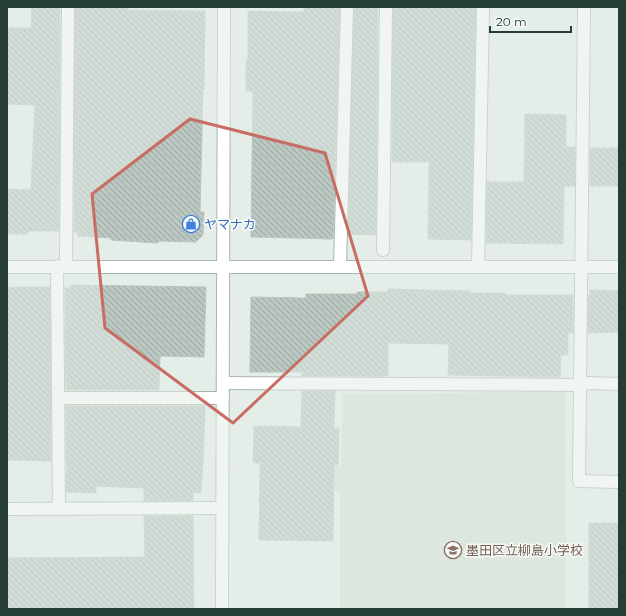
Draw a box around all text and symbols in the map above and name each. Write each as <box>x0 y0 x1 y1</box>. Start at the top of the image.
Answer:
scale bar <box>490 8 571 34</box>
text: 20 m <box>496 14 527 29</box>
shop icon: ヤマナカ <box>181 214 201 234</box>
place label: ヤマナカ <box>204 216 256 232</box>
school or university icon: 墨田区立柳島小学校 <box>443 540 463 560</box>
place label: 墨田区立柳島小学校 <box>466 542 583 558</box>

